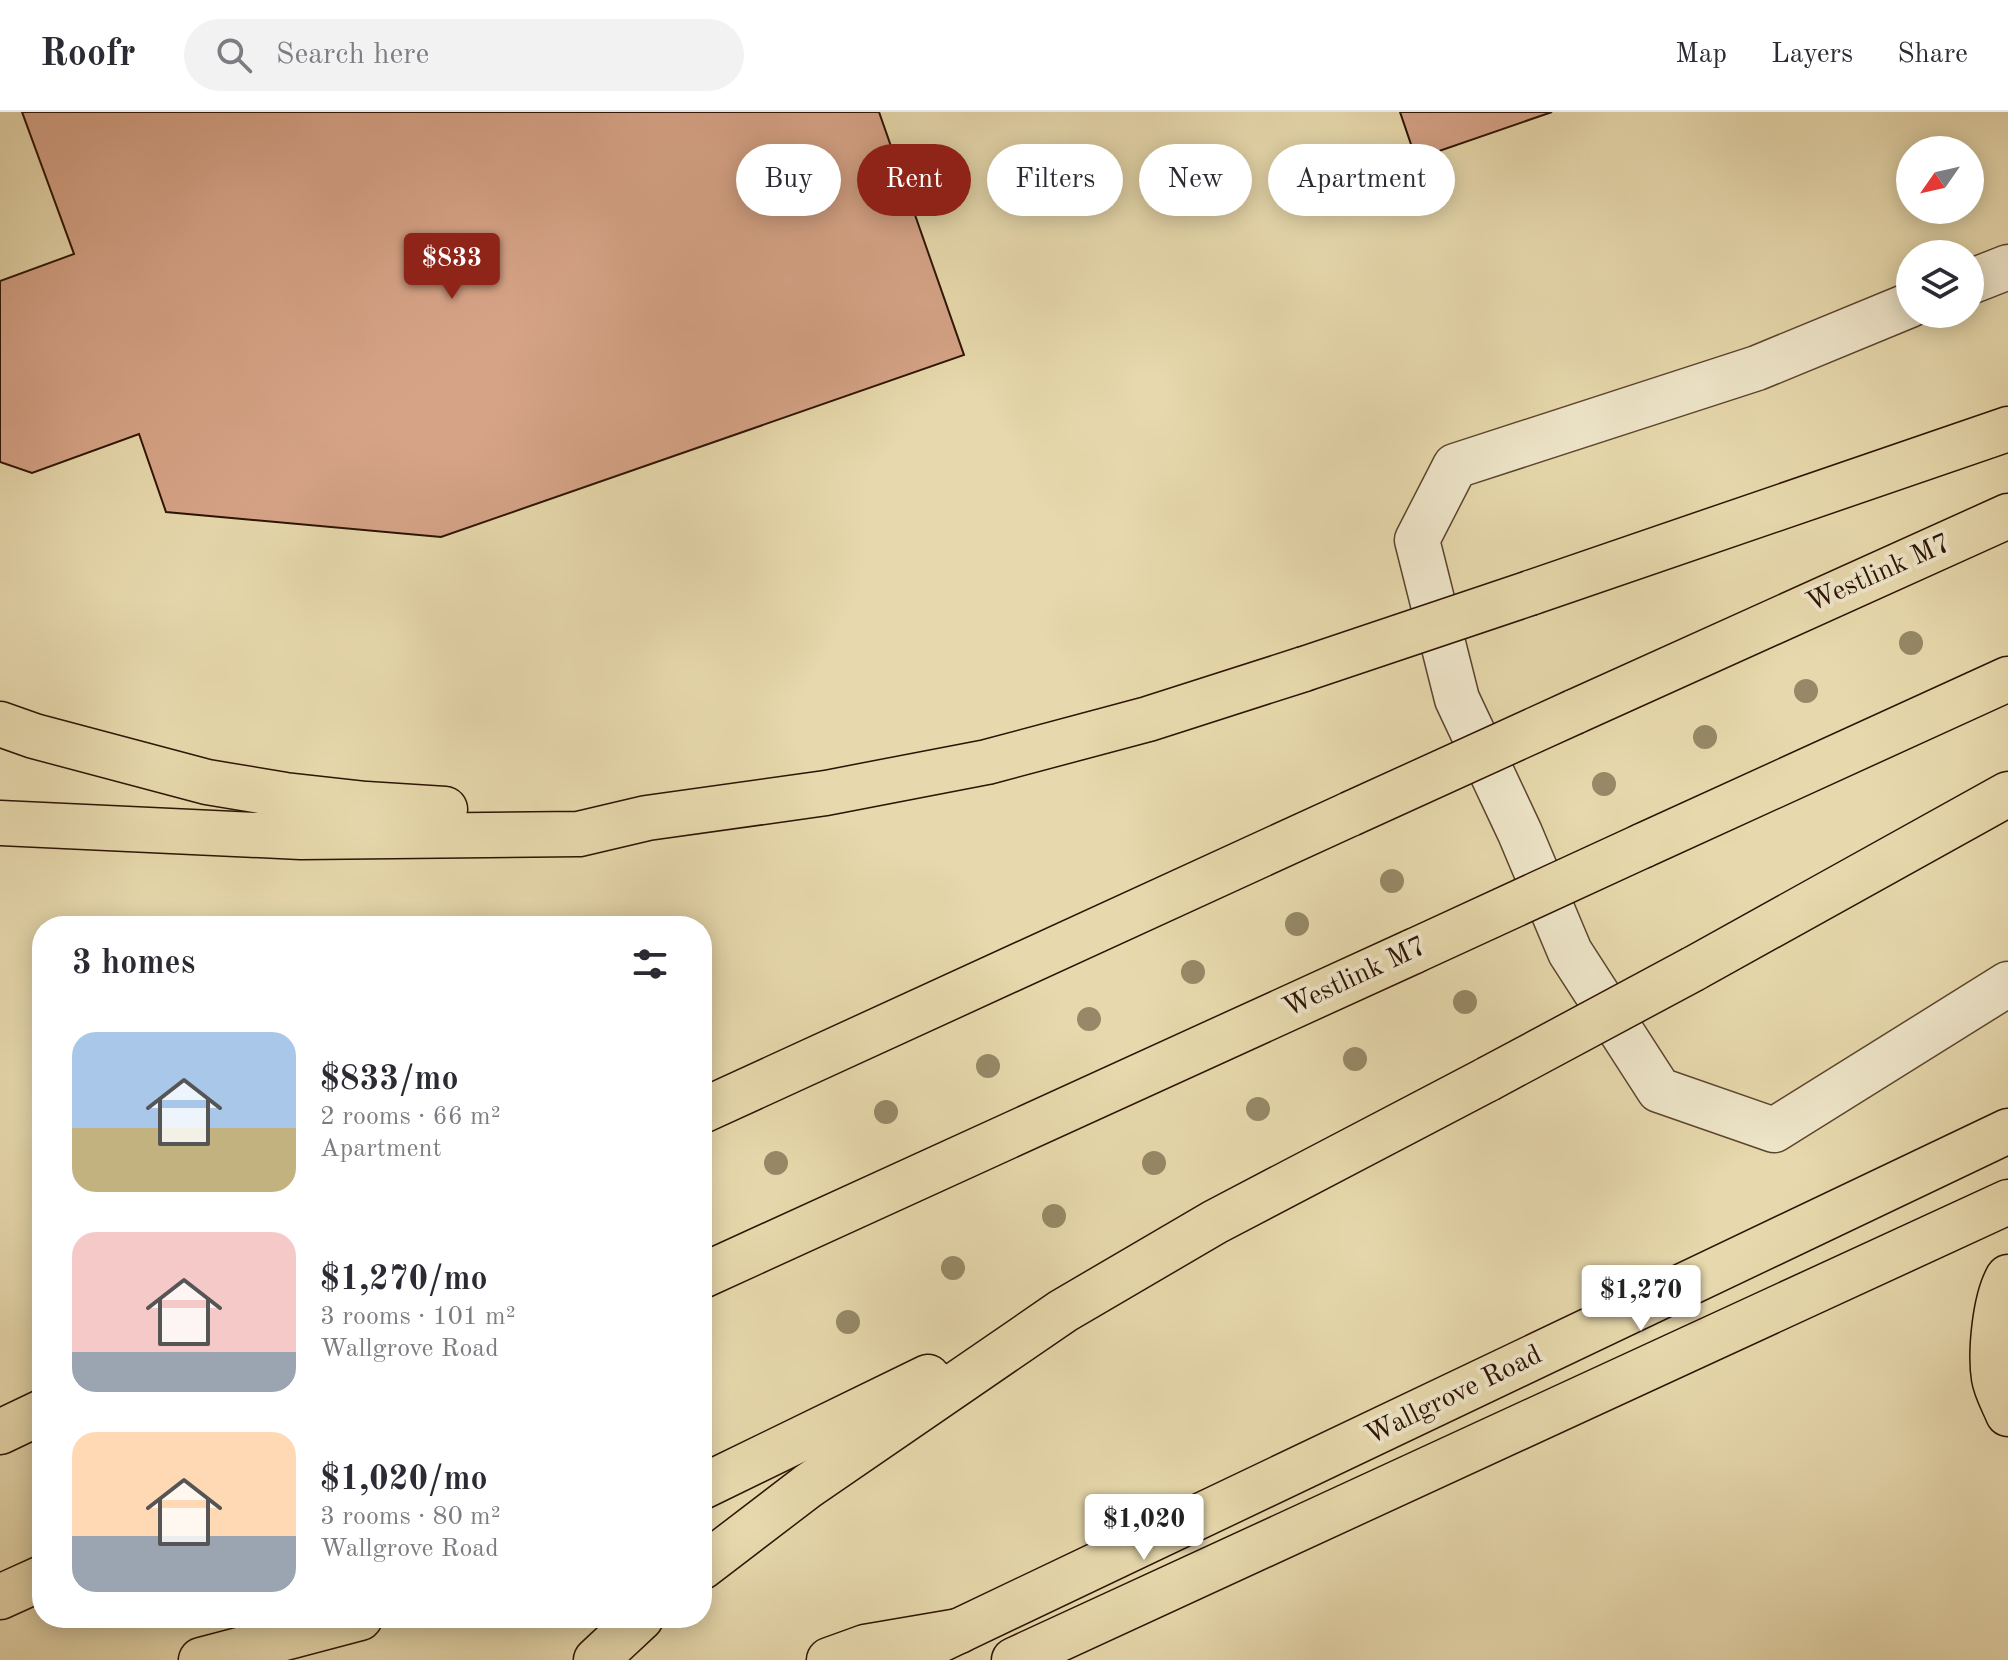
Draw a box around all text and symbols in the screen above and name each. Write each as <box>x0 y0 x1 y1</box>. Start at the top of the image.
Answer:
search box <box>184 19 744 91</box>
icon: search <box>212 33 256 77</box>
text: Roofr <box>40 36 136 74</box>
text: Search here <box>276 40 429 70</box>
text: Map <box>1675 41 1727 69</box>
text: Layers <box>1771 41 1853 69</box>
text: Share <box>1897 41 1968 69</box>
north arrow <box>1896 136 1984 224</box>
map controls <box>1896 136 1984 328</box>
chip: Buy <box>736 144 841 216</box>
chip: Rent <box>857 144 971 216</box>
chip: Filters <box>987 144 1123 216</box>
chip: New <box>1139 144 1252 216</box>
chip: Apartment <box>1268 144 1455 216</box>
pin: $833 <box>405 233 499 301</box>
button: layers <box>1896 240 1984 328</box>
text: $833 <box>422 246 482 272</box>
street label: Westlink M7 <box>1803 530 1955 618</box>
street label: Westlink M7 <box>1279 933 1431 1023</box>
icon: filters <box>628 942 672 986</box>
text: 3 homes <box>72 947 195 981</box>
text: $833/mo <box>320 1063 459 1097</box>
icon: home <box>136 1064 232 1160</box>
text: 2 rooms · 66 m² <box>320 1104 501 1130</box>
text: Apartment <box>320 1136 442 1162</box>
text: $1,270/mo <box>320 1263 488 1297</box>
icon: home <box>136 1264 232 1360</box>
pin: $1,270 <box>1576 1265 1706 1333</box>
text: $1,270 <box>1600 1278 1682 1304</box>
text: 3 rooms · 101 m² <box>320 1304 516 1330</box>
text: Wallgrove Road <box>320 1336 499 1362</box>
street label: Wallgrove Road <box>1361 1341 1547 1451</box>
text: $1,020/mo <box>320 1463 488 1497</box>
icon: home <box>136 1464 232 1560</box>
pin: $1,020 <box>1079 1494 1209 1562</box>
text: 3 rooms · 80 m² <box>320 1504 501 1530</box>
text: $1,020 <box>1103 1507 1185 1533</box>
text: Wallgrove Road <box>320 1536 499 1562</box>

